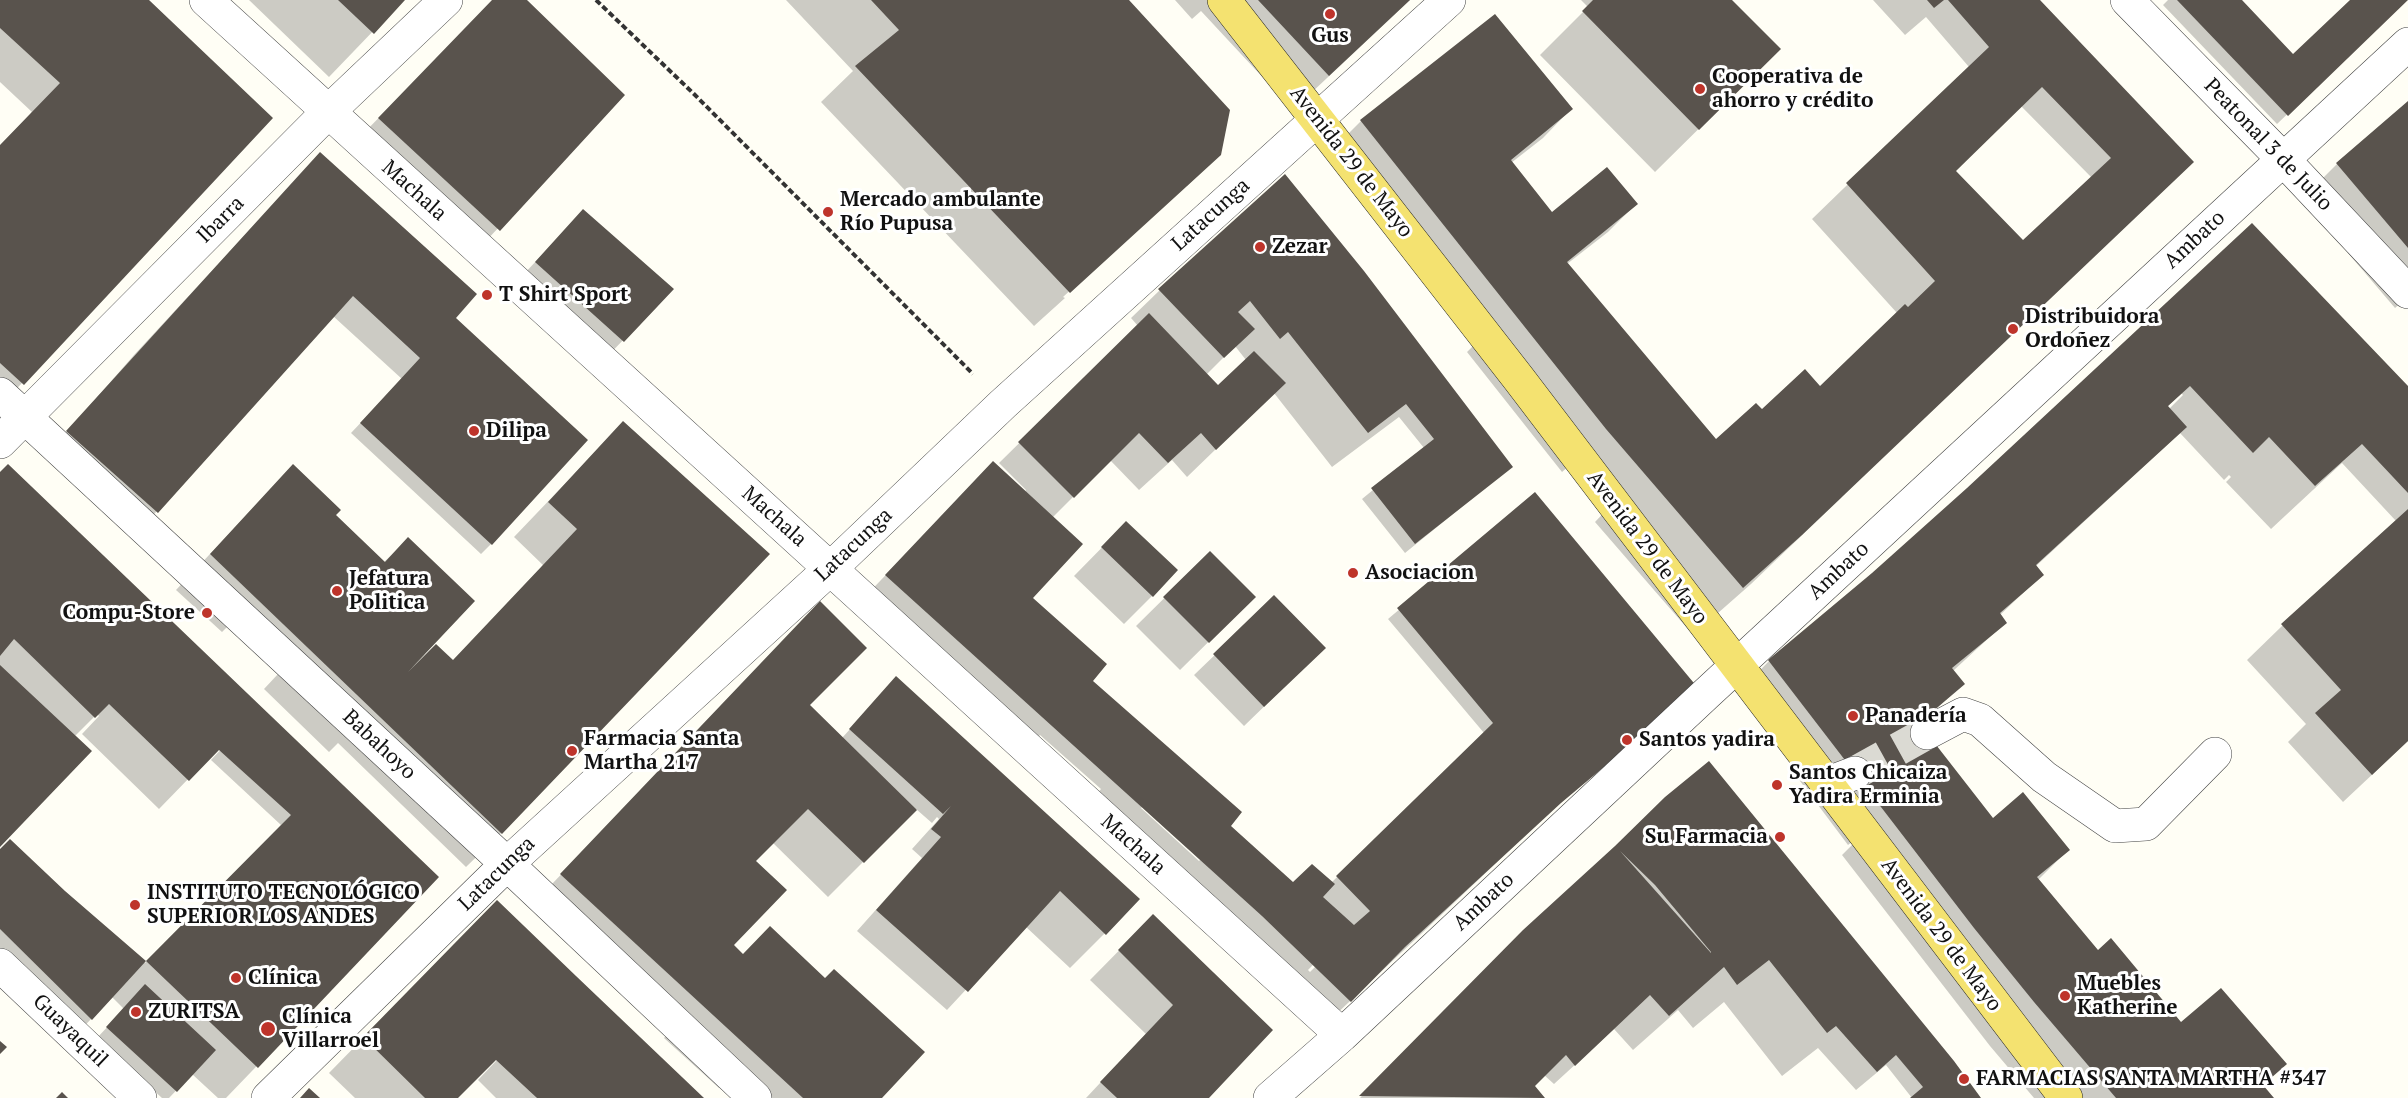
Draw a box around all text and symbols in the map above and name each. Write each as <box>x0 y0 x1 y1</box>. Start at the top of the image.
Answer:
marker: Gus <box>1323 7 1337 21</box>
place label: Gus <box>1311 23 1349 49</box>
place label: Cooperativa de ahorro y crédito <box>1712 64 1874 114</box>
street label: Peatonal 3 de Julio <box>2198 74 2338 216</box>
street label: Avenida 29 de Mayo <box>1284 81 1418 243</box>
marker: Cooperativa de ahorro y crédito <box>1693 82 1707 96</box>
street label: Machala <box>376 155 452 227</box>
street label: Latacunga <box>1167 173 1255 257</box>
place label: Mercado ambulante Río Pupusa <box>840 187 1041 237</box>
street label: Ibarra <box>192 191 250 249</box>
marker: Mercado ambulante Río Pupusa <box>821 205 835 219</box>
street label: Ambato <box>2159 206 2231 274</box>
place label: Zezar <box>1272 234 1327 260</box>
marker: Zezar <box>1253 240 1267 254</box>
place label: T Shirt Sport <box>499 282 628 308</box>
marker: T Shirt Sport <box>480 288 494 302</box>
place label: Distribuidora Ordoñez <box>2025 304 2160 354</box>
marker: Distribuidora Ordoñez <box>2006 322 2020 336</box>
place label: Dilipa <box>486 418 547 444</box>
marker: Dilipa <box>467 424 481 438</box>
street label: Avenida 29 de Mayo <box>1581 466 1713 630</box>
street label: Machala <box>736 481 812 553</box>
street label: Latacunga <box>810 503 898 587</box>
street label: Ambato <box>1803 537 1875 605</box>
place label: Asociacion <box>1365 560 1474 586</box>
place label: Jefatura Politica <box>349 566 430 616</box>
marker: Asociacion <box>1346 566 1360 580</box>
marker: Jefatura Politica <box>330 584 344 598</box>
place label: Compu-Store <box>62 600 195 626</box>
marker: Compu-Store <box>200 606 214 620</box>
place label: Panadería <box>1865 703 1967 729</box>
street label: Babahoyo <box>337 705 421 785</box>
marker: Panadería <box>1846 709 1860 723</box>
place label: Farmacia Santa Martha 217 <box>584 726 739 776</box>
place label: Santos yadira <box>1639 727 1775 753</box>
marker: Santos yadira <box>1620 733 1634 747</box>
marker: Farmacia Santa Martha 217 <box>565 744 579 758</box>
place label: Santos Chicaiza Yadira Erminia <box>1789 760 1947 810</box>
marker: Santos Chicaiza Yadira Erminia <box>1770 778 1784 792</box>
street label: Machala <box>1095 809 1171 881</box>
place label: Su Farmacia <box>1645 824 1768 850</box>
marker: Su Farmacia <box>1773 830 1787 844</box>
street label: Latacunga <box>454 831 540 917</box>
street label: Avenida 29 de Mayo <box>1875 853 2007 1017</box>
street label: Ambato <box>1448 868 1520 936</box>
place label: INSTITUTO TECNOLÓGICO SUPERIOR LOS ANDES <box>147 880 420 930</box>
marker: INSTITUTO TECNOLÓGICO SUPERIOR LOS ANDES <box>128 898 142 912</box>
place label: Clínica <box>248 965 318 991</box>
marker: Clínica <box>229 971 243 985</box>
place label: Muebles Katherine <box>2077 971 2178 1021</box>
street label: Guayaquil <box>27 989 113 1073</box>
marker: Muebles Katherine <box>2058 989 2072 1003</box>
place label: ZURITSA <box>148 999 240 1025</box>
place label: Clínica Villarroel <box>282 1004 379 1054</box>
marker: ZURITSA <box>129 1005 143 1019</box>
marker: Clínica Villarroel <box>259 1020 277 1038</box>
place label: FARMACIAS SANTA MARTHA #347 <box>1976 1066 2327 1092</box>
marker: FARMACIAS SANTA MARTHA #347 <box>1957 1072 1971 1086</box>

